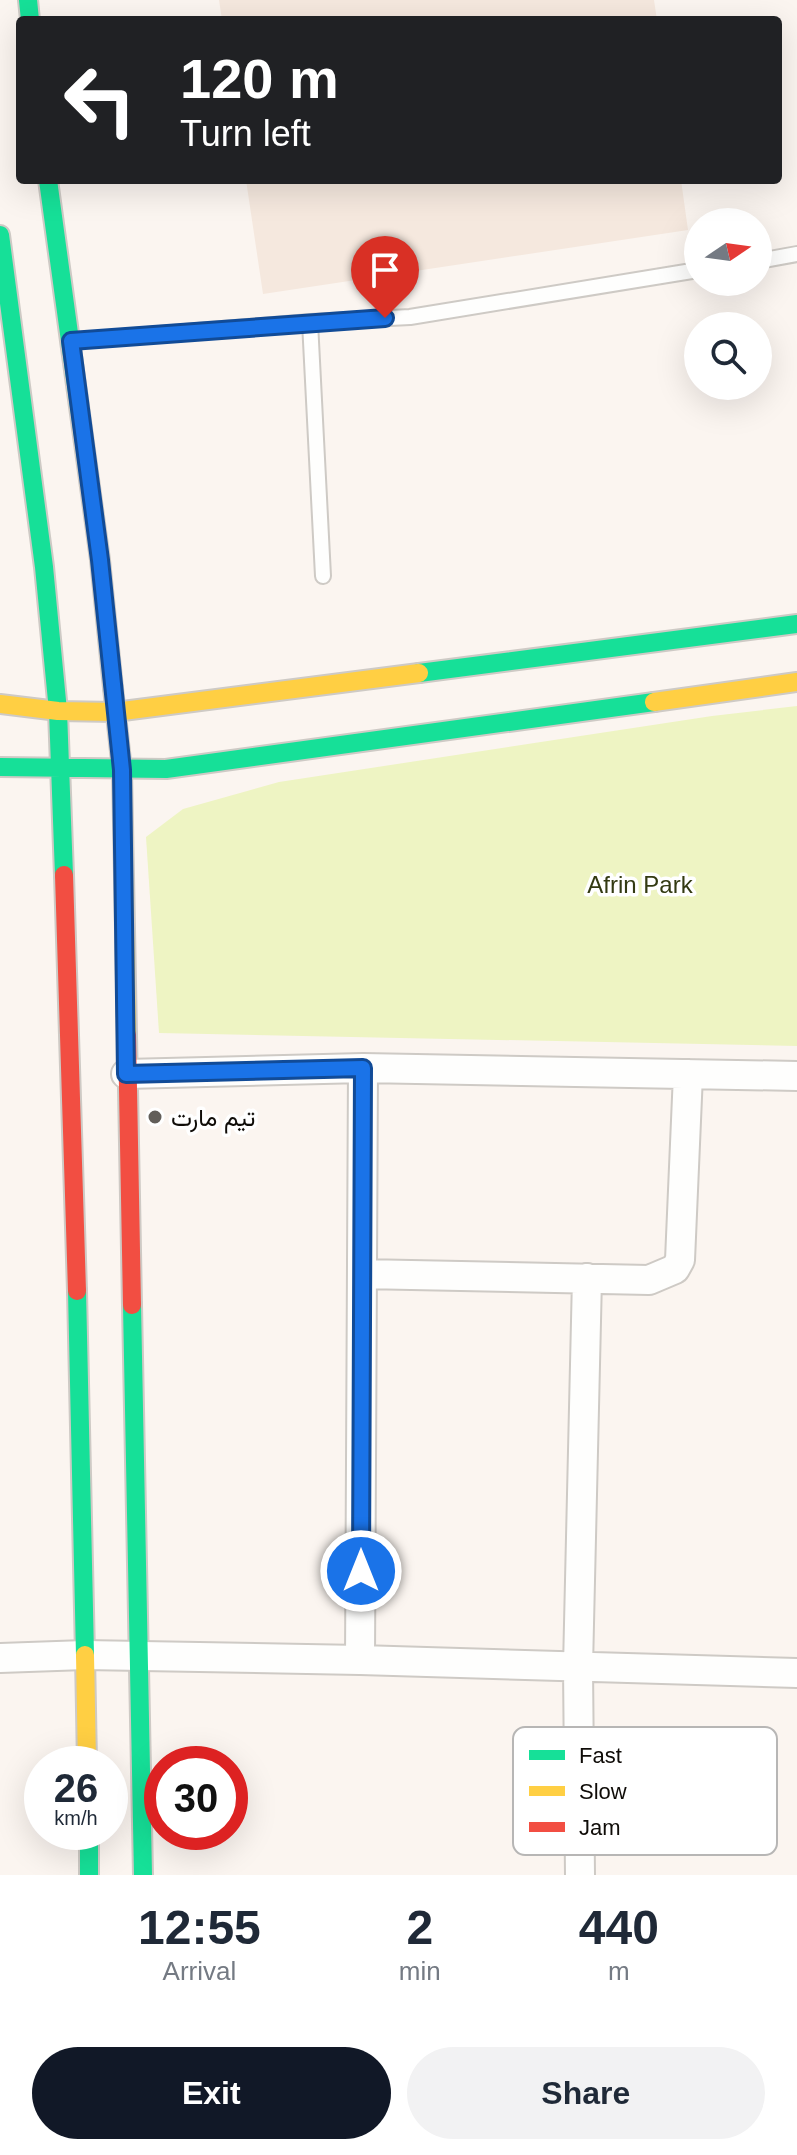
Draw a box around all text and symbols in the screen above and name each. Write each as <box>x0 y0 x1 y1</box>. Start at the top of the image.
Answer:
text: 120 m <box>180 47 339 110</box>
icon: left <box>48 48 152 152</box>
text: Turn left <box>180 113 311 154</box>
north arrow <box>684 208 772 296</box>
map controls <box>684 208 772 400</box>
pin <box>351 236 419 318</box>
icon: arrive <box>363 248 407 292</box>
button: search <box>684 312 772 400</box>
park label: Afrin Park <box>587 871 694 898</box>
place label: تيم مارت <box>171 1104 255 1134</box>
marker: تيم مارت <box>146 1108 164 1126</box>
position arrow <box>319 1529 403 1613</box>
legend <box>513 1727 777 1855</box>
text: Fast <box>579 1743 622 1768</box>
speed limit sign: 30 <box>144 1746 248 1850</box>
text: 26 <box>54 1766 98 1810</box>
text: Slow <box>579 1779 627 1804</box>
text: km/h <box>54 1807 98 1829</box>
text: Jam <box>579 1815 621 1840</box>
text: 12:55 <box>138 1901 261 1954</box>
text: 2 <box>406 1901 433 1954</box>
text: 440 <box>579 1901 659 1954</box>
text: Arrival <box>163 1956 236 1986</box>
text: min <box>399 1956 441 1986</box>
text: m <box>608 1956 630 1986</box>
button: Exit <box>32 2047 391 2139</box>
button: Share <box>407 2047 765 2139</box>

